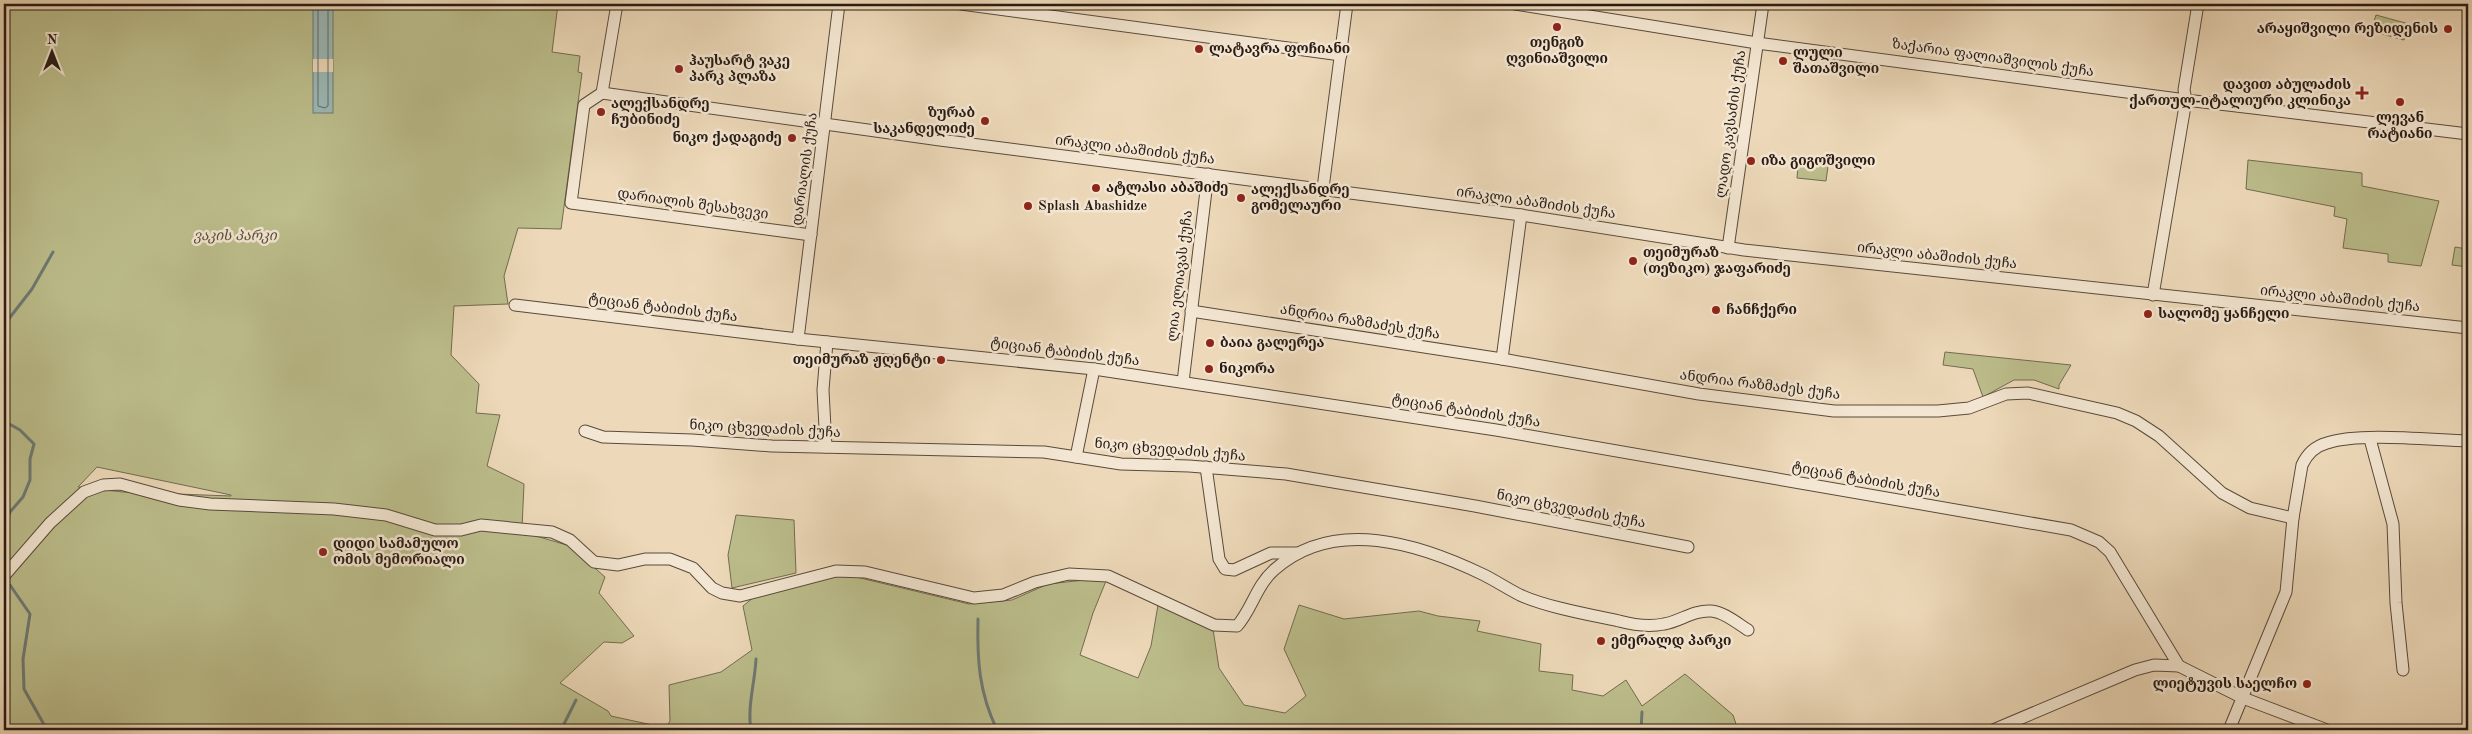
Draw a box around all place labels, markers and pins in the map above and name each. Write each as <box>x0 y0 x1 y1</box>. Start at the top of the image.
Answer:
marker: თენგიზ ღვინიაშვილი <box>1551 21 1563 33</box>
place label: არაყიშვილი რეზიდენის <box>2257 21 2438 37</box>
marker: არაყიშვილი რეზიდენის <box>2442 23 2454 35</box>
place label: თენგიზ ღვინიაშვილი <box>1506 35 1608 67</box>
place label: ლატავრა ფოჩიანი <box>1209 41 1350 57</box>
marker: ლატავრა ფოჩიანი <box>1193 43 1205 55</box>
place label: ლული შათაშვილი <box>1792 46 1879 77</box>
place label: ჰაუსარტ ვაკე პარკ პლაზა <box>689 54 790 85</box>
marker: ლული შათაშვილი <box>1777 55 1789 67</box>
marker: ჰაუსარტ ვაკე პარკ პლაზა <box>673 63 685 75</box>
place label: დავით აბულაძის ქართულ-იტალიური კლინიკა <box>2129 78 2351 109</box>
marker: დავით აბულაძის ქართულ-იტალიური კლინიკა <box>2355 86 2369 100</box>
place label: ალექსანდრე ჩუბინიძე <box>611 96 710 128</box>
marker: ლევან რატიანი <box>2394 96 2406 108</box>
marker: ალექსანდრე ჩუბინიძე <box>595 106 607 118</box>
place label: ზურაბ საკანდელიძე <box>873 106 975 137</box>
place label: ლევან რატიანი <box>2368 110 2432 142</box>
marker: ზურაბ საკანდელიძე <box>979 115 991 127</box>
place label: ნიკო ქადაგიძე <box>672 130 782 146</box>
marker: ნიკო ქადაგიძე <box>786 132 798 144</box>
place label: იზა გიგოშვილი <box>1761 154 1875 169</box>
marker: იზა გიგოშვილი <box>1745 155 1757 167</box>
place label: ატლასი აბაშიძე <box>1106 181 1228 196</box>
marker: ატლასი აბაშიძე <box>1090 182 1102 194</box>
place label: ალექსანდრე გომელაური <box>1251 182 1350 214</box>
marker: ალექსანდრე გომელაური <box>1235 192 1247 204</box>
place label: Splash Abashidze <box>1038 199 1147 213</box>
marker: Splash Abashidze <box>1022 200 1034 212</box>
place label: თეიმურაზ (თეზიკო) ჯაფარიძე <box>1643 246 1791 277</box>
marker: თეიმურაზ (თეზიკო) ჯაფარიძე <box>1627 255 1639 267</box>
place label: ჩანჩქერი <box>1726 302 1797 318</box>
marker: ჩანჩქერი <box>1710 304 1722 316</box>
place label: სალომე ყანჩელი <box>2158 306 2289 322</box>
marker: სალომე ყანჩელი <box>2142 308 2154 320</box>
place label: ბაია გალერეა <box>1220 336 1324 351</box>
marker: ბაია გალერეა <box>1204 337 1216 349</box>
place label: თეიმურაზ ჟღენტი <box>793 352 931 368</box>
marker: თეიმურაზ ჟღენტი <box>935 354 947 366</box>
place label: ნიკორა <box>1219 361 1275 377</box>
marker: ნიკორა <box>1203 363 1215 375</box>
place label: დიდი სამამულო ომის მემორიალი <box>333 537 465 568</box>
marker: დიდი სამამულო ომის მემორიალი <box>317 546 329 558</box>
place label: ემერალდ პარკი <box>1611 634 1732 649</box>
marker: ემერალდ პარკი <box>1595 635 1607 647</box>
place label: ლიეტუვის საელჩო <box>2153 677 2297 692</box>
marker: ლიეტუვის საელჩო <box>2301 678 2313 690</box>

